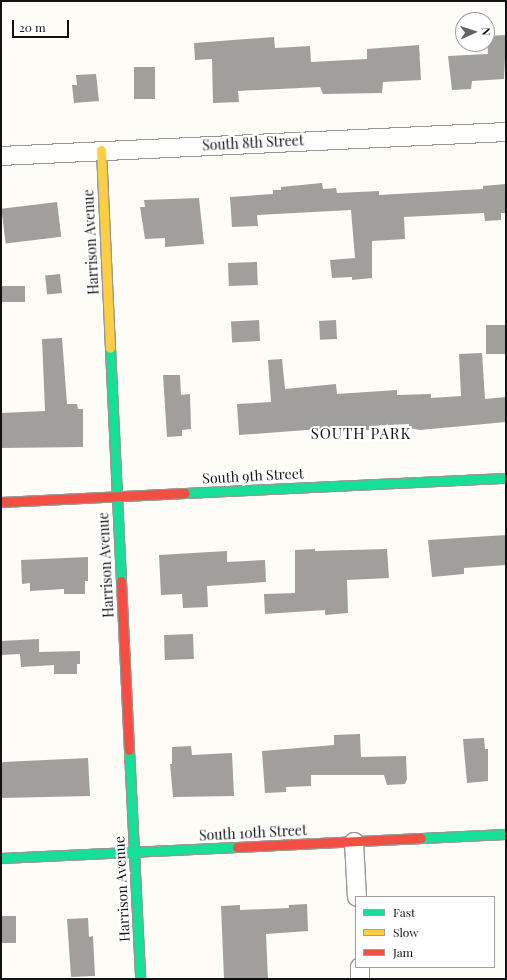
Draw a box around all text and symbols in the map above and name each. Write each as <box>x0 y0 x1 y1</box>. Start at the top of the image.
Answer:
scale bar <box>14 12 71 38</box>
north arrow <box>455 12 495 52</box>
text: 20 m <box>19 19 46 35</box>
text: N <box>479 27 494 36</box>
street label: South 8th Street <box>202 132 304 154</box>
street label: Harrison Avenue <box>80 189 102 295</box>
district label: SOUTH PARK <box>311 425 411 443</box>
street label: South 9th Street <box>202 465 304 487</box>
street label: Harrison Avenue <box>95 512 117 618</box>
street label: South 10th Street <box>199 822 307 844</box>
street label: Harrison Avenue <box>111 836 133 942</box>
legend <box>355 896 495 968</box>
text: Fast <box>393 904 415 920</box>
text: Slow <box>393 924 419 940</box>
text: Jam <box>393 944 413 960</box>

